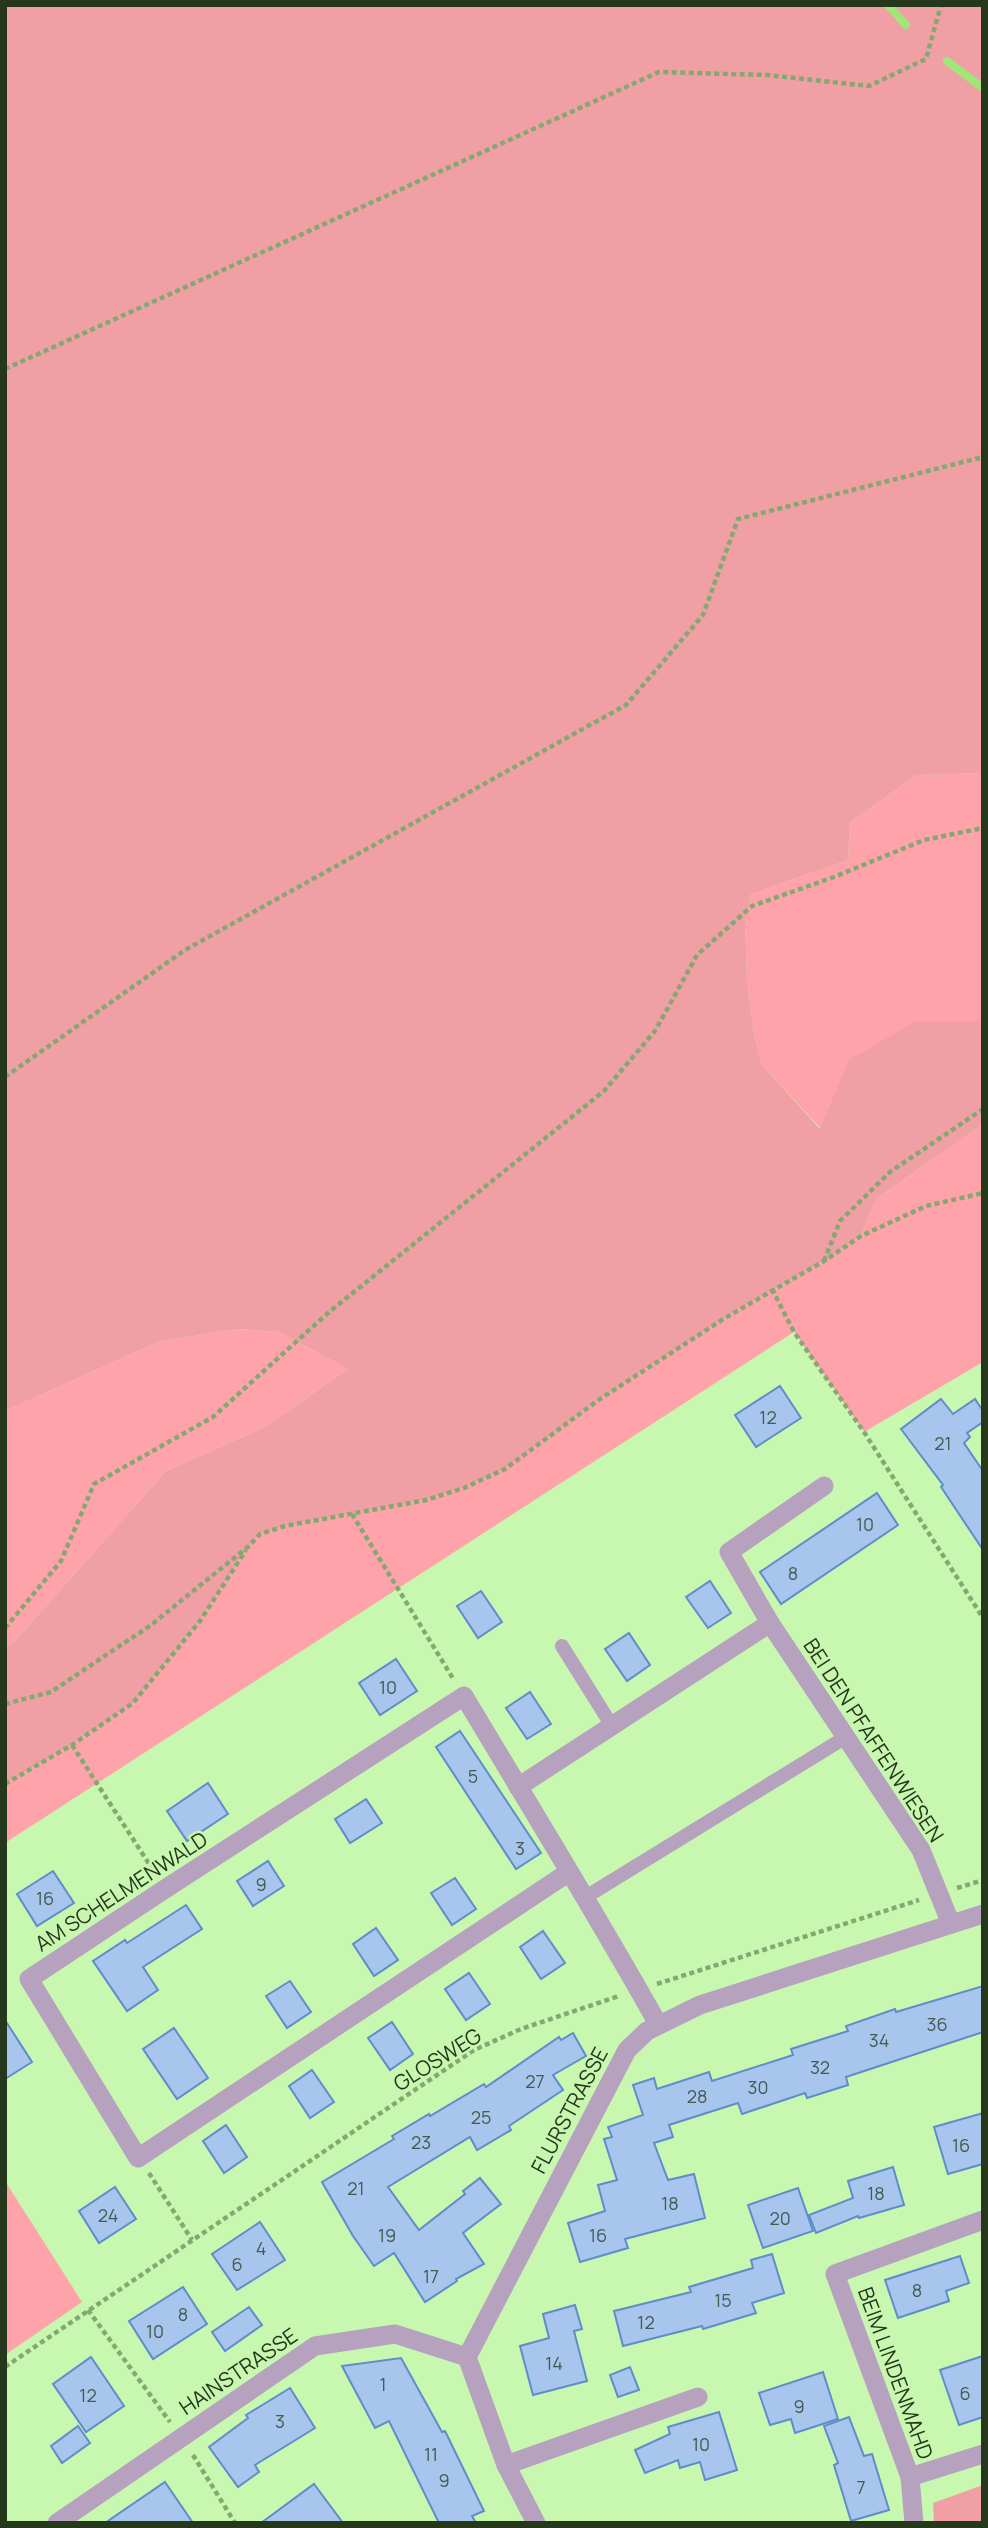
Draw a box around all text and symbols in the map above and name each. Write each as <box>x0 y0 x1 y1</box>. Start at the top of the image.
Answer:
house number: 12 <box>759 1405 777 1429</box>
house number: 21 <box>934 1431 952 1455</box>
house number: 10 <box>856 1512 874 1536</box>
house number: 8 <box>788 1561 798 1585</box>
street label: BEI DEN PFAFFENWIESEN <box>798 1633 950 1847</box>
house number: 10 <box>379 1675 397 1699</box>
house number: 5 <box>468 1764 478 1788</box>
street label: AM SCHELMENWALD <box>29 1825 213 1957</box>
house number: 3 <box>515 1836 525 1860</box>
house number: 9 <box>255 1872 267 1896</box>
house number: 16 <box>36 1886 54 1910</box>
house number: 36 <box>926 2012 948 2036</box>
street label: GLOSWEG <box>388 2021 486 2097</box>
house number: 34 <box>869 2028 889 2052</box>
street label: FLURSTRASSE <box>524 2042 614 2178</box>
house number: 32 <box>810 2055 830 2079</box>
house number: 27 <box>525 2069 545 2093</box>
house number: 30 <box>748 2075 768 2099</box>
house number: 28 <box>687 2084 707 2108</box>
house number: 25 <box>471 2105 491 2129</box>
house number: 23 <box>411 2130 431 2154</box>
house number: 16 <box>952 2133 970 2157</box>
house number: 21 <box>347 2176 365 2200</box>
house number: 18 <box>867 2181 885 2205</box>
house number: 18 <box>661 2191 679 2215</box>
house number: 24 <box>98 2203 118 2227</box>
house number: 20 <box>769 2206 791 2230</box>
house number: 19 <box>378 2223 396 2247</box>
house number: 16 <box>589 2223 607 2247</box>
house number: 4 <box>256 2236 266 2260</box>
house number: 6 <box>231 2252 243 2276</box>
house number: 17 <box>423 2264 439 2288</box>
house number: 8 <box>912 2278 922 2302</box>
street label: BEIM LINDENMAHD <box>852 2283 940 2463</box>
house number: 15 <box>714 2288 732 2312</box>
house number: 8 <box>178 2302 188 2326</box>
house number: 12 <box>637 2310 655 2334</box>
house number: 10 <box>146 2319 164 2343</box>
street label: HAINSTRASSE <box>173 2321 303 2421</box>
house number: 14 <box>545 2351 563 2375</box>
house number: 1 <box>379 2372 387 2396</box>
house number: 6 <box>959 2381 971 2405</box>
house number: 12 <box>79 2383 97 2407</box>
house number: 9 <box>793 2394 805 2418</box>
house number: 3 <box>275 2409 285 2433</box>
house number: 10 <box>692 2432 710 2456</box>
house number: 11 <box>424 2442 438 2466</box>
house number: 9 <box>438 2468 450 2492</box>
house number: 7 <box>856 2475 866 2499</box>

